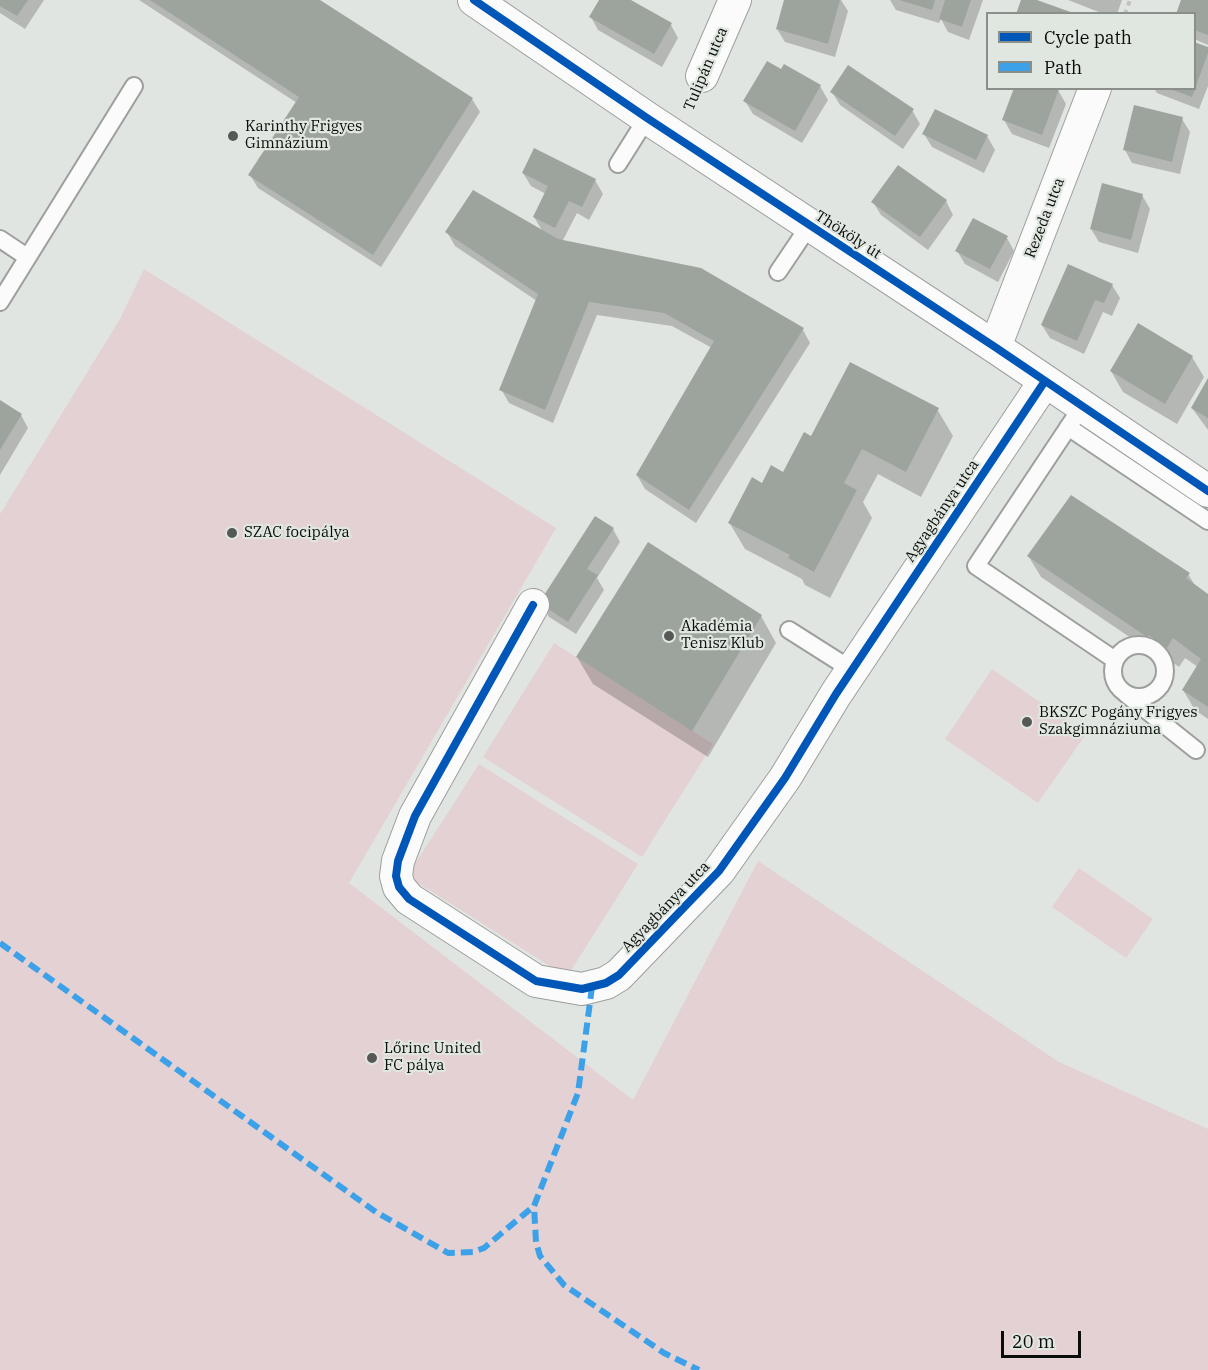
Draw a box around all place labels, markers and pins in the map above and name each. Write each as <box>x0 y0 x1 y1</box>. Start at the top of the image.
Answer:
place label: Karinthy Frigyes Gimnázium <box>245 118 362 153</box>
marker: Karinthy Frigyes Gimnázium <box>226 129 240 143</box>
place label: SZAC focipálya <box>244 524 350 542</box>
marker: SZAC focipálya <box>225 526 239 540</box>
place label: Akadémia Tenisz Klub <box>681 618 764 653</box>
marker: Akadémia Tenisz Klub <box>662 629 676 643</box>
place label: BKSZC Pogány Frigyes Szakgimnáziuma <box>1039 704 1198 739</box>
marker: BKSZC Pogány Frigyes Szakgimnáziuma <box>1020 715 1034 729</box>
place label: Lőrinc United FC pálya <box>384 1040 481 1075</box>
marker: Lőrinc United FC pálya <box>365 1051 379 1065</box>

